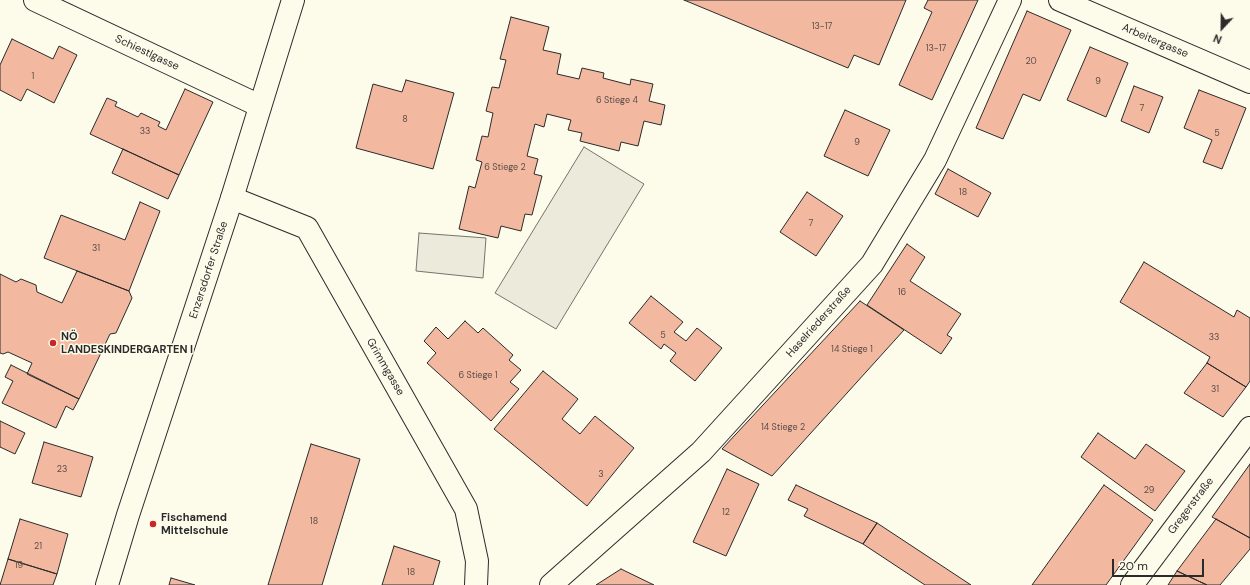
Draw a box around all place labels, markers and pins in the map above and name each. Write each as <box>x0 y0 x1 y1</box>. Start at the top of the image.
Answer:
place label: NÖ LANDESKINDERGARTEN I <box>61 330 193 356</box>
marker: NÖ LANDESKINDERGARTEN I <box>48 338 58 348</box>
place label: Fischamend Mittelschule <box>161 511 228 537</box>
marker: Fischamend Mittelschule <box>148 519 158 529</box>

